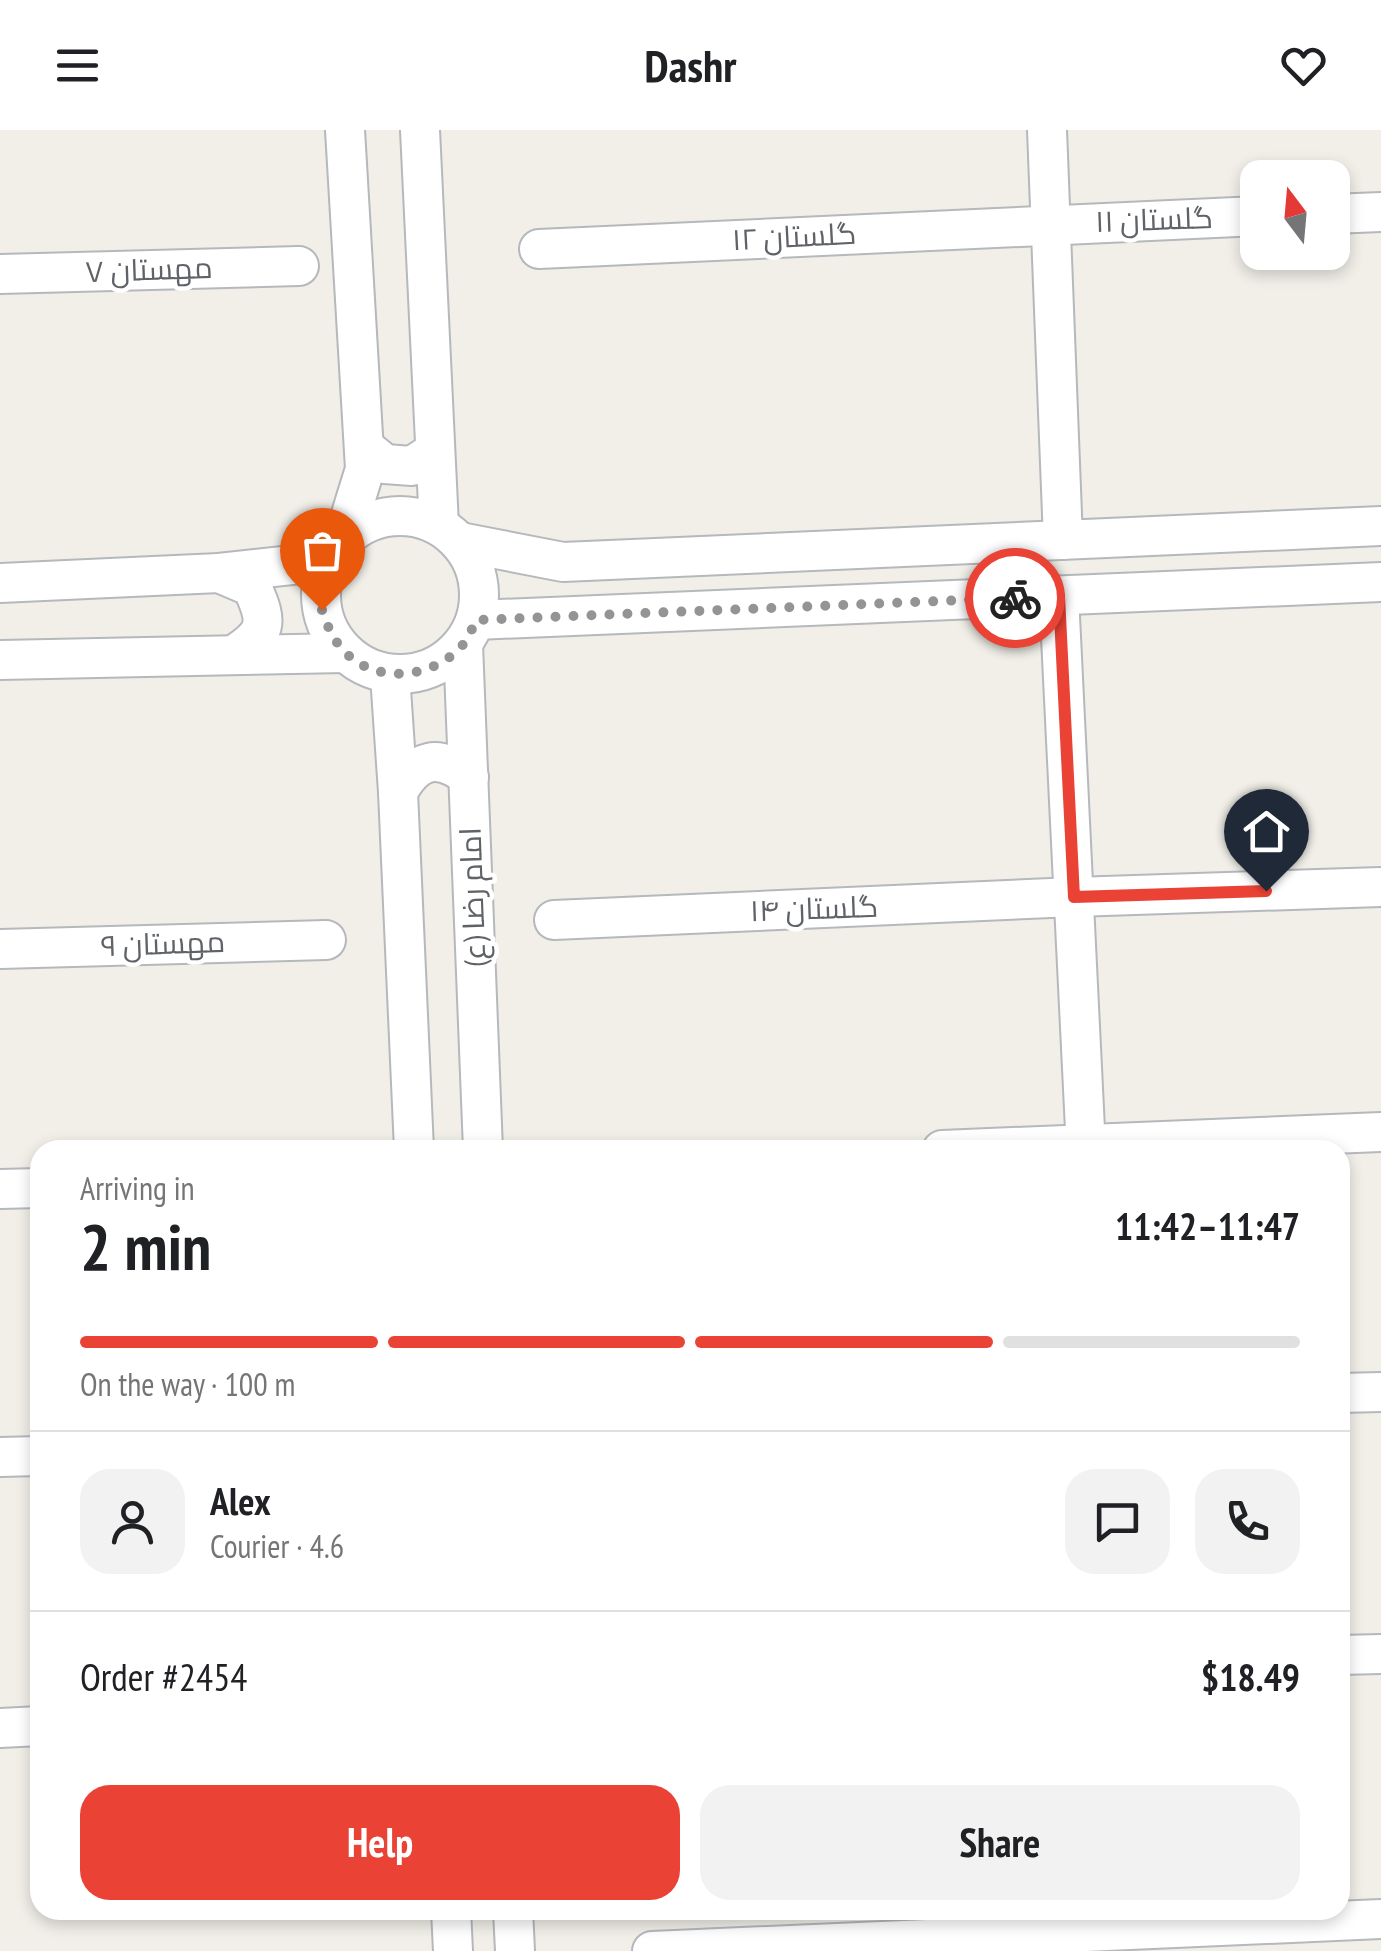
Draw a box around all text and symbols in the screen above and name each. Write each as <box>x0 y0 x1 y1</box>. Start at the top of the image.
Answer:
text: Dashr <box>645 36 736 94</box>
icon: menu <box>50 38 105 93</box>
icon: heart <box>1276 38 1331 93</box>
north arrow <box>1240 160 1350 270</box>
map controls <box>1240 160 1350 270</box>
street label: گلستان ۱۱ <box>1094 197 1214 240</box>
street label: گلستان ۱۲ <box>731 213 857 258</box>
street label: مهستان ۷ <box>85 247 213 290</box>
pin <box>280 508 365 611</box>
icon: bag <box>295 523 350 578</box>
courier <box>965 548 1065 648</box>
icon: bike <box>988 571 1043 626</box>
pin <box>1224 789 1309 892</box>
icon: home <box>1239 804 1294 859</box>
street label: امام رضا (ع) <box>450 827 495 967</box>
street label: گلستان ۱۴ <box>749 886 879 929</box>
street label: مهستان ۹ <box>100 921 226 964</box>
text: Arriving in <box>80 1167 195 1209</box>
text: 11:42–11:47 <box>1115 1201 1300 1250</box>
text: 2 min <box>80 1204 211 1288</box>
text: On the way · 100 m <box>80 1363 295 1405</box>
button: person <box>80 1469 185 1574</box>
button: chat <box>1065 1469 1170 1574</box>
button: phone <box>1195 1469 1300 1574</box>
text: Alex <box>210 1476 271 1525</box>
text: Courier · 4.6 <box>210 1525 344 1567</box>
text: Order #2454 <box>80 1652 247 1701</box>
text: $18.49 <box>1201 1652 1300 1701</box>
button: Help <box>80 1785 680 1900</box>
button: Share <box>700 1785 1300 1900</box>

